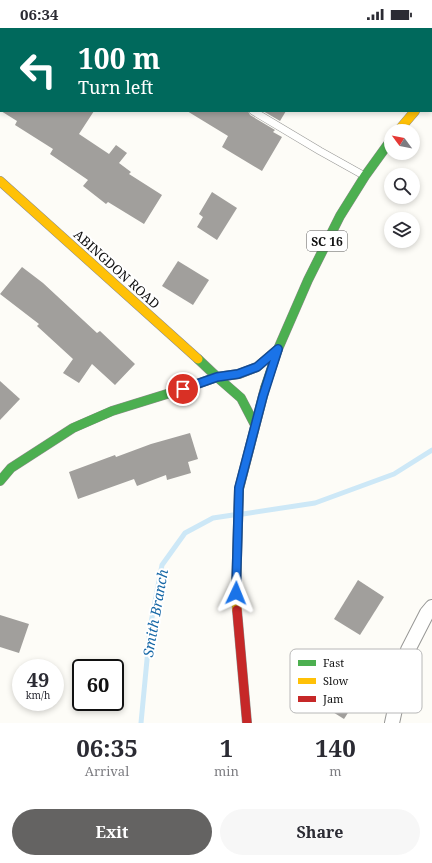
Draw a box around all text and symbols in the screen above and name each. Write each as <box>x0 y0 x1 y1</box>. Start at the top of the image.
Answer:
text: 06:34 <box>20 4 58 24</box>
text: 100 m <box>78 39 160 77</box>
icon: left <box>12 44 64 96</box>
text: Turn left <box>78 75 153 99</box>
north arrow <box>384 124 420 160</box>
map controls <box>384 124 420 248</box>
button: search <box>384 168 420 204</box>
button: layers <box>384 212 420 248</box>
street label: ABINGDON ROAD <box>70 225 164 313</box>
road number: SC 16 <box>307 231 347 251</box>
pin <box>166 372 200 406</box>
icon: arrive <box>172 378 194 400</box>
water label: Smith Branch <box>138 567 172 658</box>
position arrow <box>215 572 257 614</box>
legend <box>290 649 422 713</box>
text: Fast <box>323 655 344 670</box>
speed limit sign: 60 <box>72 659 124 711</box>
text: 49 <box>27 666 49 693</box>
text: Slow <box>323 673 349 688</box>
text: km/h <box>26 688 50 702</box>
text: Jam <box>322 691 344 706</box>
text: 06:35 <box>76 731 138 764</box>
text: 1 <box>220 731 233 764</box>
text: 140 <box>315 731 356 764</box>
text: Arrival <box>85 762 129 780</box>
text: min <box>214 762 239 780</box>
text: m <box>329 762 342 780</box>
button: Exit <box>12 809 212 855</box>
button: Share <box>220 809 420 855</box>

